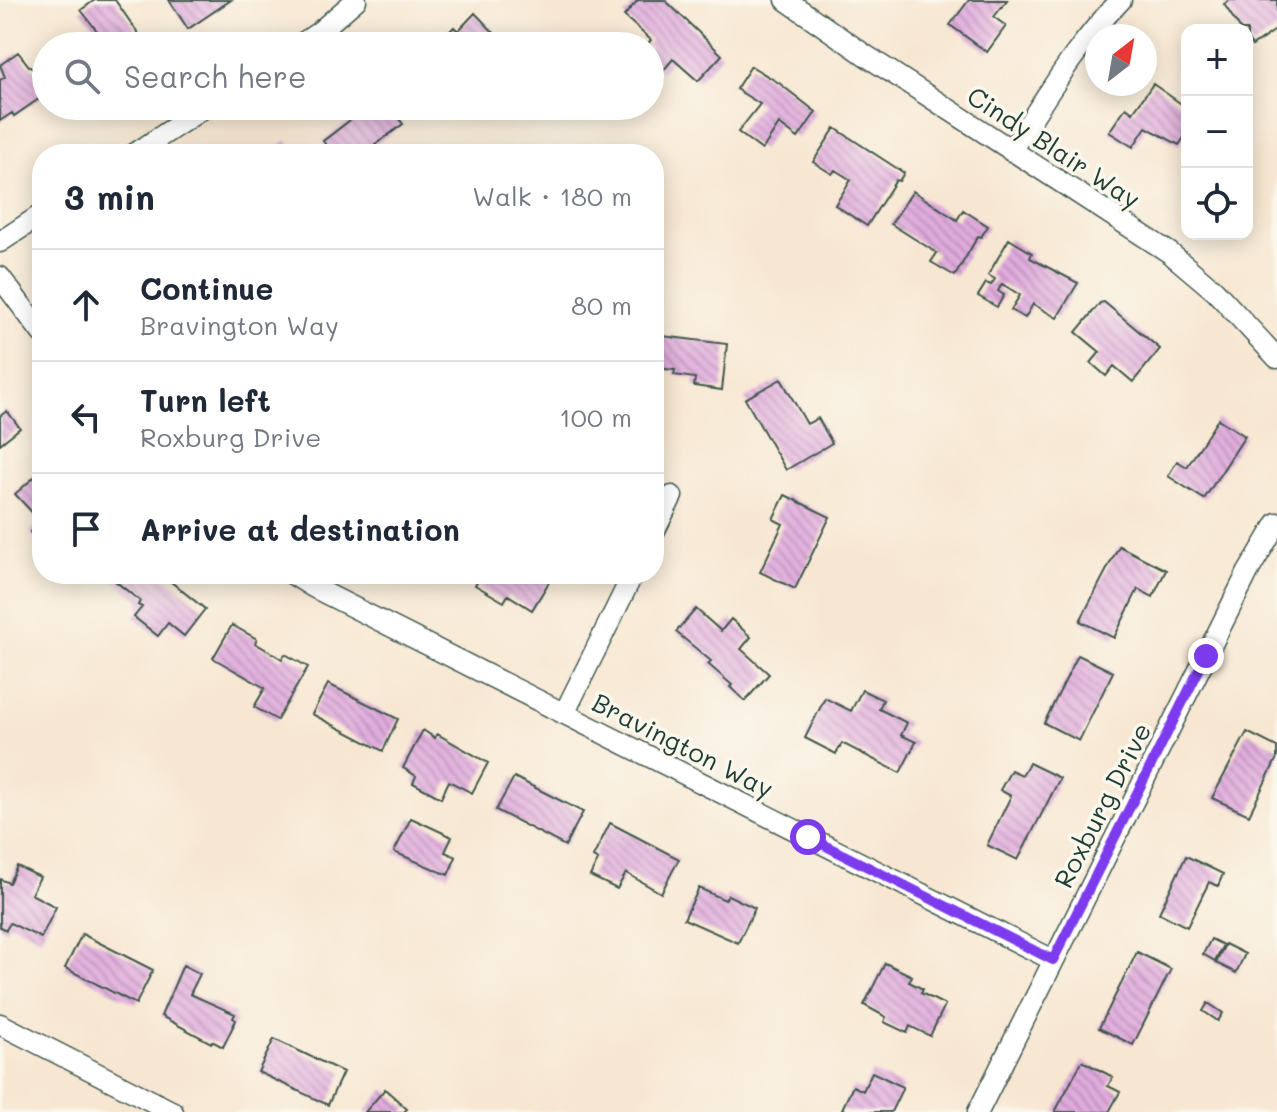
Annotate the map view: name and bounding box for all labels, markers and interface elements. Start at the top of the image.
north arrow [1085,24,1157,96]
map controls [1181,24,1253,240]
button: + [1181,24,1253,96]
search box [32,32,664,120]
icon: search [60,54,104,98]
text: Search here [124,56,307,96]
street label: Cindy Blair Way [961,78,1147,216]
button: − [1181,96,1253,168]
button: locate [1181,168,1253,240]
text: 3 min [64,174,155,219]
text: Walk · 180 m [472,179,632,213]
text: Continue [140,268,273,308]
icon: ahead [64,283,108,327]
text: 80 m [571,288,632,322]
text: Bravington Way [140,308,339,342]
text: Turn left [140,380,271,420]
icon: left [64,395,108,439]
text: 100 m [559,400,632,434]
text: Roxburg Drive [140,420,321,454]
icon: arrive [64,507,108,551]
text: Arrive at destination [140,509,460,549]
route end [1188,638,1224,674]
street label: Bravington Way [587,685,779,805]
street label: Roxburg Drive [1046,717,1158,893]
route start [790,819,826,855]

